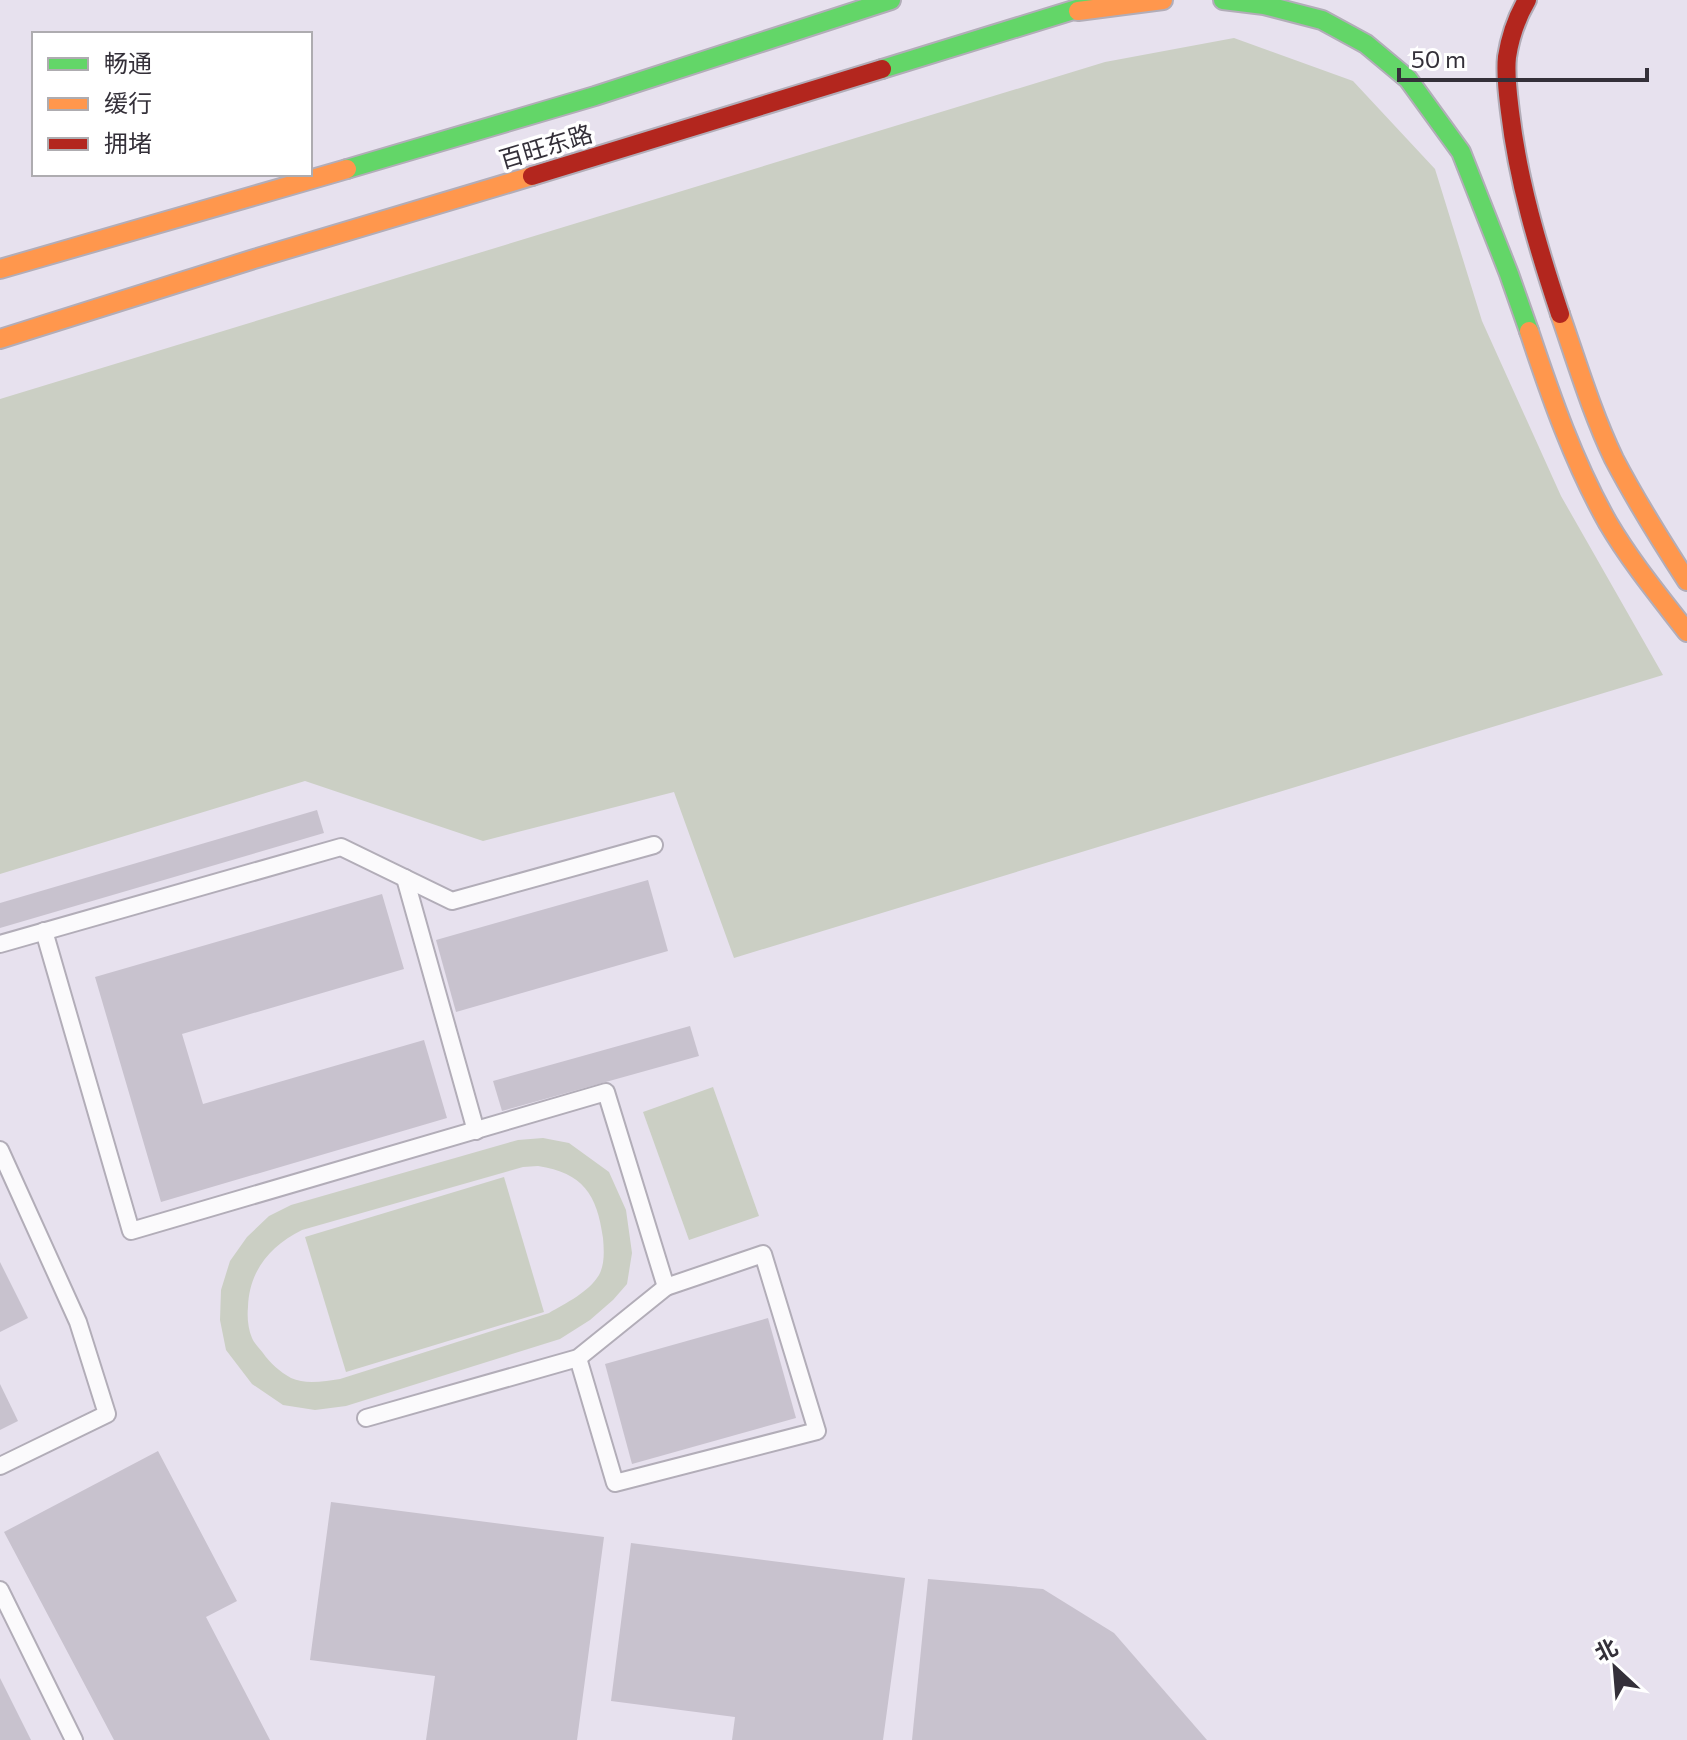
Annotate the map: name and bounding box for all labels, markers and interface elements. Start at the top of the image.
legend [32,32,312,176]
scale bar [1399,32,1647,82]
text: 50 m [1411,44,1466,73]
text: 畅通 [104,48,152,77]
text: 缓行 [104,88,152,117]
street label: 百旺东路 [495,118,596,173]
text: 拥堵 [104,128,152,157]
north arrow [1575,1628,1655,1708]
text: 北 [1590,1633,1622,1667]

